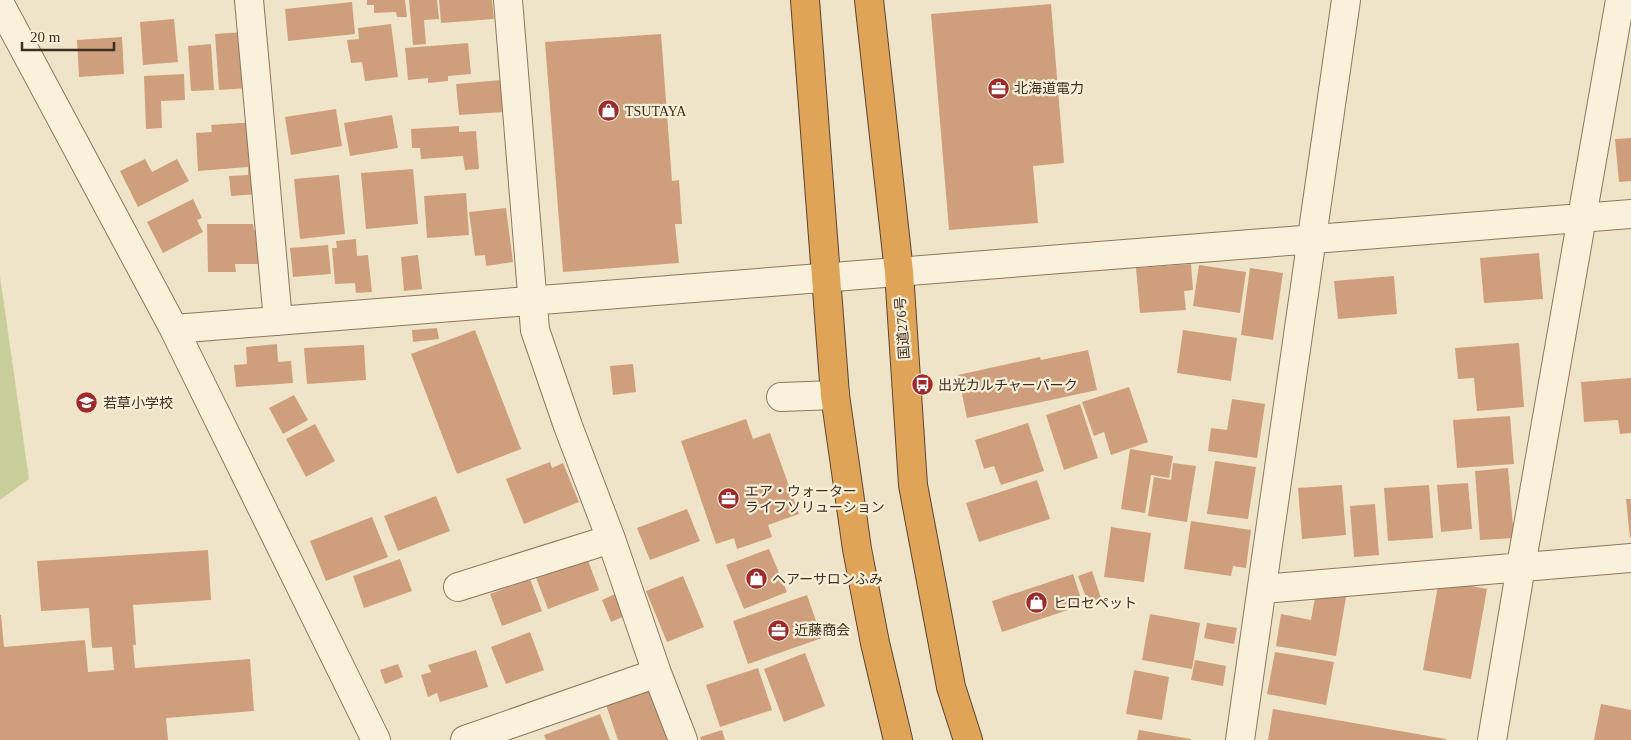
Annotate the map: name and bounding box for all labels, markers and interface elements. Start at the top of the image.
scale bar [22,20,115,52]
text: 20 m [30,29,61,45]
office icon: 北海道電力 [986,76,1010,100]
place label: 北海道電力 [1014,80,1084,96]
shop icon: TSUTAYA [597,99,621,123]
place label: TSUTAYA [625,104,687,119]
street label: 国道276号 [893,296,912,360]
bus stop icon: 出光カルチャーパーク [910,373,934,397]
place label: 出光カルチャーパーク [938,378,1078,393]
school or university icon: 若草小学校 [75,391,99,415]
place label: 若草小学校 [103,396,173,411]
place label: エア・ウォーター ライフソリューション [745,484,885,515]
office icon: エア・ウォーター ライフソリューション [717,487,741,511]
shop icon: ヘアーサロンふみ [744,567,768,591]
place label: ヘアーサロンふみ [772,572,883,587]
shop icon: ヒロセペット [1025,591,1049,615]
place label: ヒロセペット [1053,596,1137,611]
office icon: 近藤商会 [766,618,790,642]
place label: 近藤商会 [794,623,850,638]

